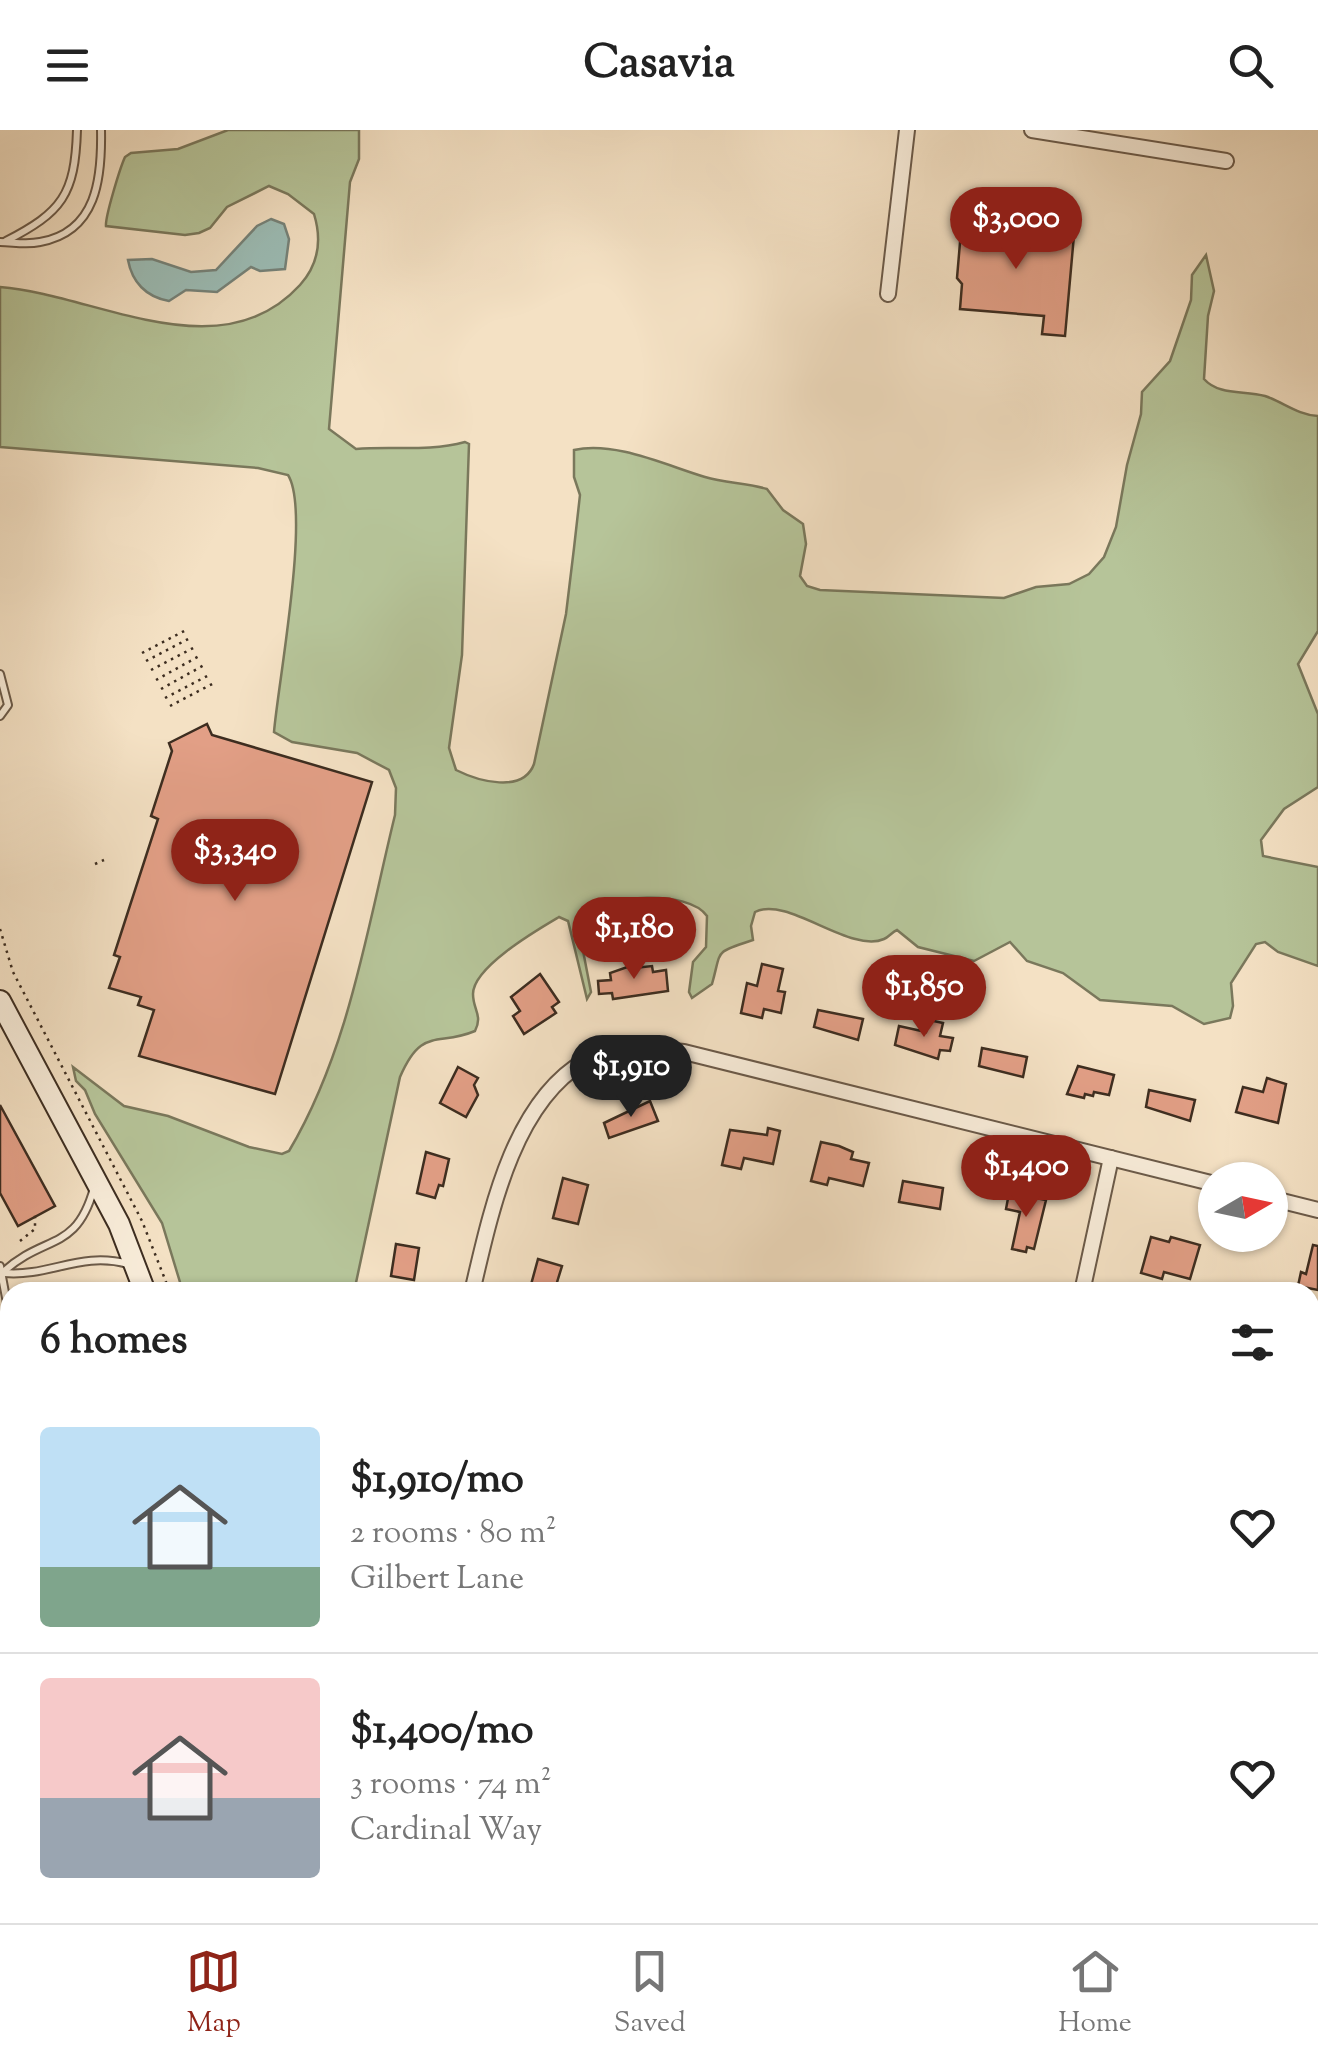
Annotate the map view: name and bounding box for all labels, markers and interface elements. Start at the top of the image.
text: Casavia [583,33,735,98]
icon: menu [40,38,95,93]
icon: search [1223,38,1278,93]
pin: $3,000 [935,187,1097,272]
text: $3,000 [972,196,1060,242]
pin: $3,340 [154,819,316,904]
text: $3,340 [193,828,277,874]
pin: $1,180 [553,897,715,982]
text: $1,180 [594,906,674,952]
pin: $1,850 [843,955,1005,1040]
text: $1,850 [884,964,964,1010]
pin: $1,910 [550,1035,712,1120]
text: $1,910 [592,1044,670,1090]
pin: $1,400 [945,1135,1107,1220]
text: $1,400 [983,1144,1069,1190]
north arrow [1198,1162,1288,1252]
map controls [1198,1162,1288,1252]
text: 6 homes [40,1312,187,1372]
icon: filters [1225,1315,1280,1370]
text: $1,910/mo [350,1451,524,1511]
icon: home [120,1467,240,1587]
icon: heart [1225,1500,1280,1555]
text: 2 rooms · 80 m² [350,1511,557,1557]
text: Gilbert Lane [350,1557,524,1603]
text: $1,400/mo [350,1702,533,1762]
icon: home [120,1718,240,1838]
icon: heart [1225,1751,1280,1806]
text: 3 rooms · 74 m² [350,1762,552,1808]
text: Cardinal Way [350,1808,542,1854]
tab: Map [186,1944,241,2044]
tab: Saved [614,1944,686,2044]
tab: Home [1058,1944,1132,2044]

